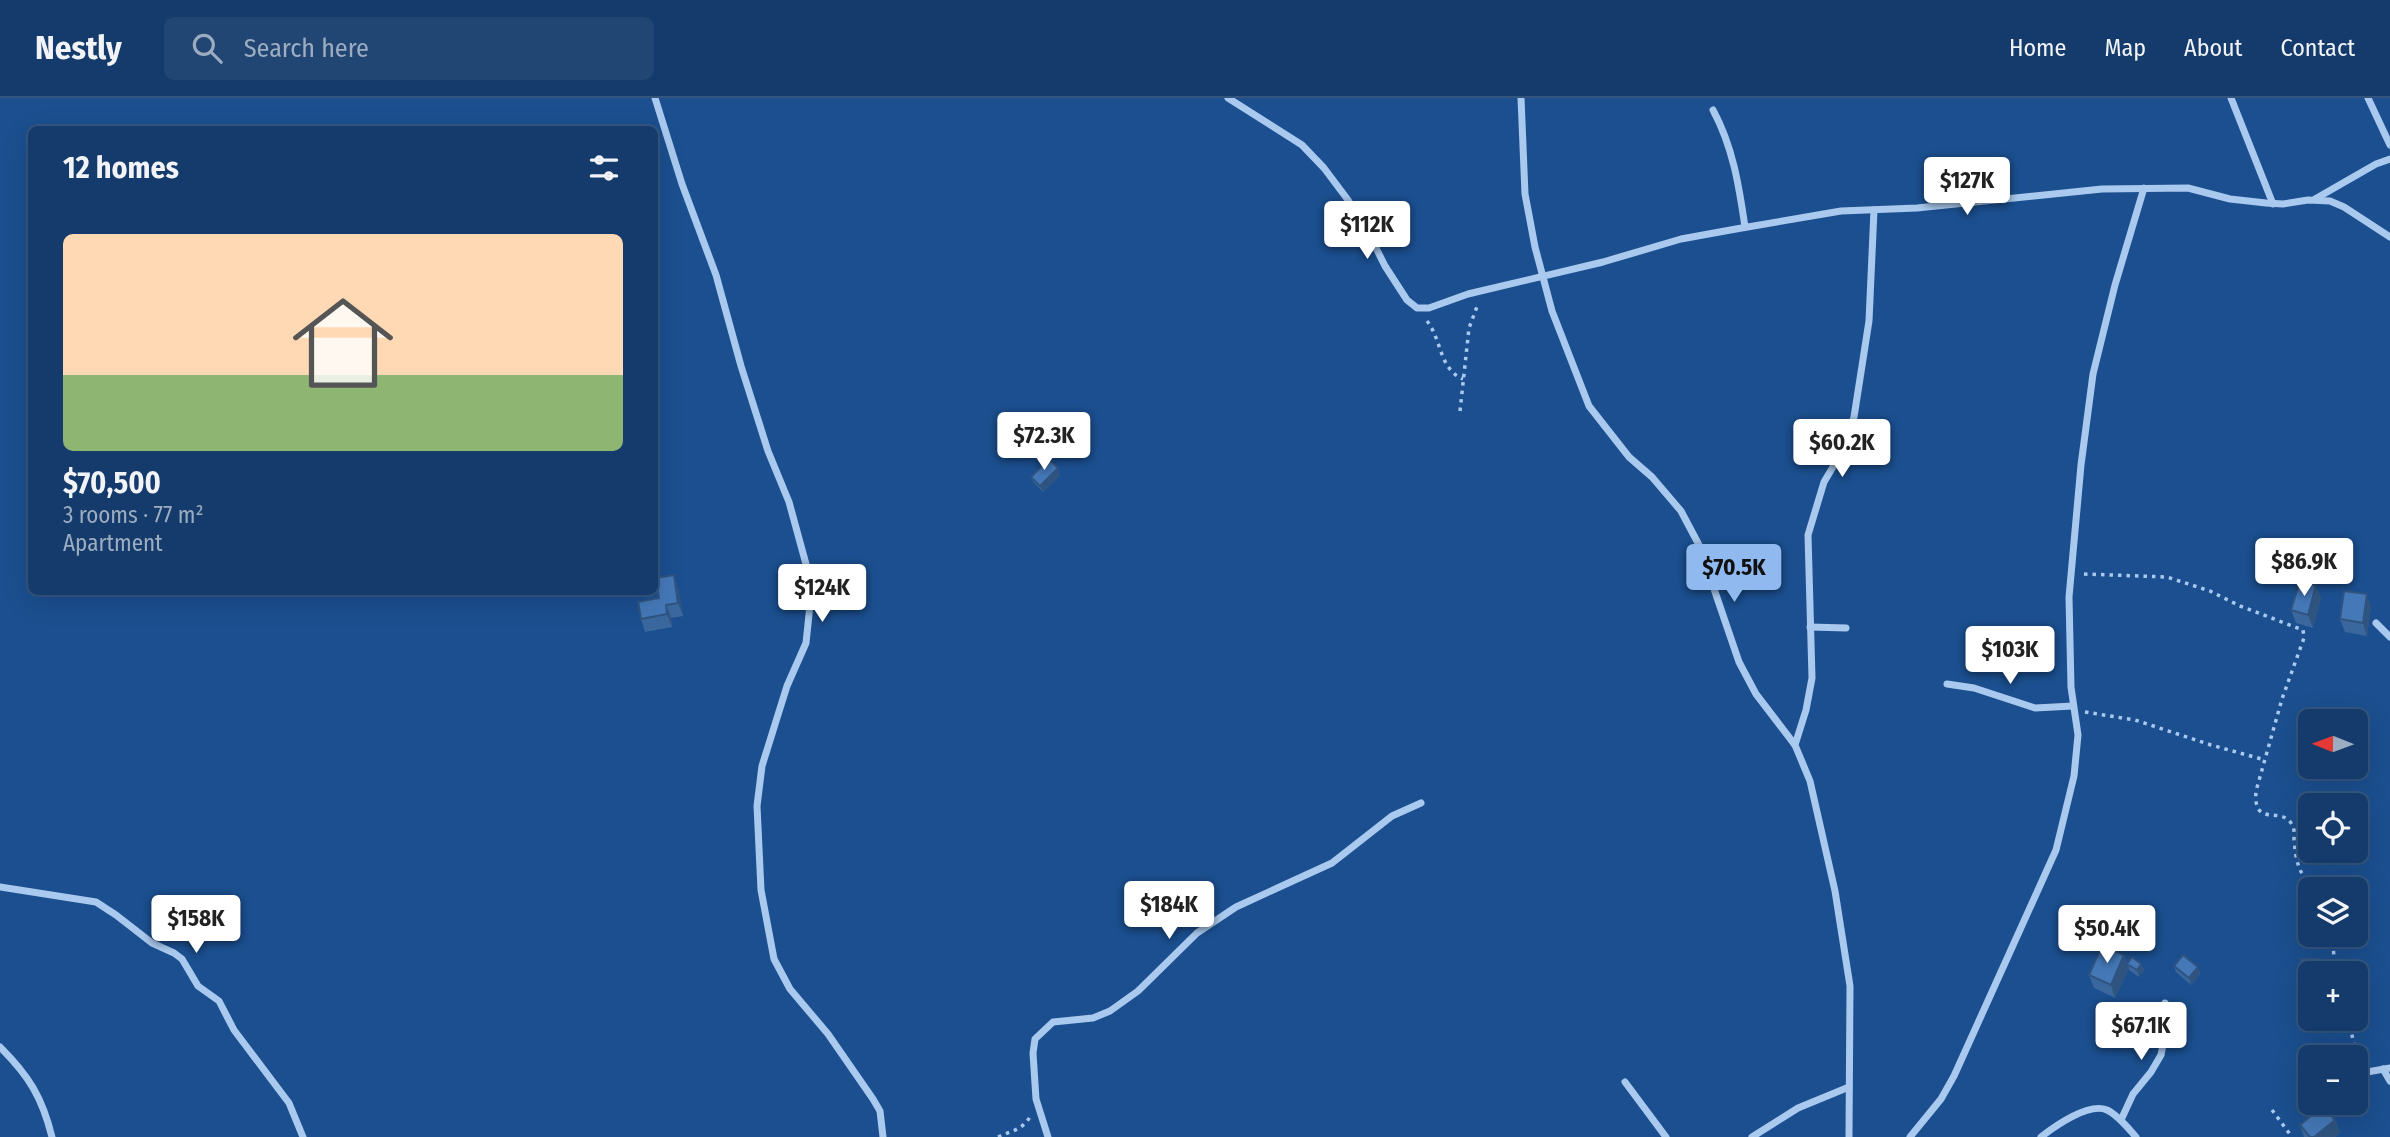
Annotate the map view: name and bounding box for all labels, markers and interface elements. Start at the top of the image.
search box [164,17,654,80]
text: Nestly [35,28,122,68]
icon: search [188,29,226,67]
text: Search here [244,33,369,64]
text: Home [2009,34,2066,62]
text: Map [2104,34,2146,62]
text: About [2184,34,2242,62]
text: Contact [2280,34,2355,62]
icon: filters [585,149,623,187]
text: 12 homes [63,150,179,186]
pin: $127K [1918,158,2016,217]
text: $127K [1940,166,1994,194]
pin: $112K [1318,202,1416,261]
text: $112K [1340,210,1394,238]
icon: home [280,280,406,406]
pin: $72.3K [987,412,1101,472]
pin: $60.2K [1785,420,1899,479]
text: $72.3K [1013,421,1075,449]
text: $60.2K [1809,428,1875,456]
text: $70,500 [63,465,161,501]
text: 3 rooms · 77 m² [63,501,204,529]
text: Apartment [63,529,163,557]
pin: $86.9K [2247,538,2361,598]
pin: $70.5K [1677,545,1791,604]
text: $86.9K [2271,547,2337,575]
text: $70.5K [1702,553,1766,581]
pin: $124K [773,564,871,624]
text: $124K [794,573,850,601]
pin: $103K [1961,626,2059,686]
text: $103K [1982,635,2038,663]
north arrow [2298,709,2368,779]
map controls [2298,709,2368,1115]
button: locate [2298,793,2368,863]
button: layers [2298,877,2368,947]
pin: $184K [1120,882,1218,941]
text: $184K [1140,890,1198,918]
pin: $158K [147,896,245,955]
text: $158K [167,904,225,932]
pin: $50.4K [2050,906,2164,965]
text: $50.4K [2074,914,2140,942]
button: + [2298,961,2368,1031]
pin: $67.1K [2084,1002,2198,1062]
text: $67.1K [2112,1011,2170,1039]
button: − [2298,1045,2368,1115]

